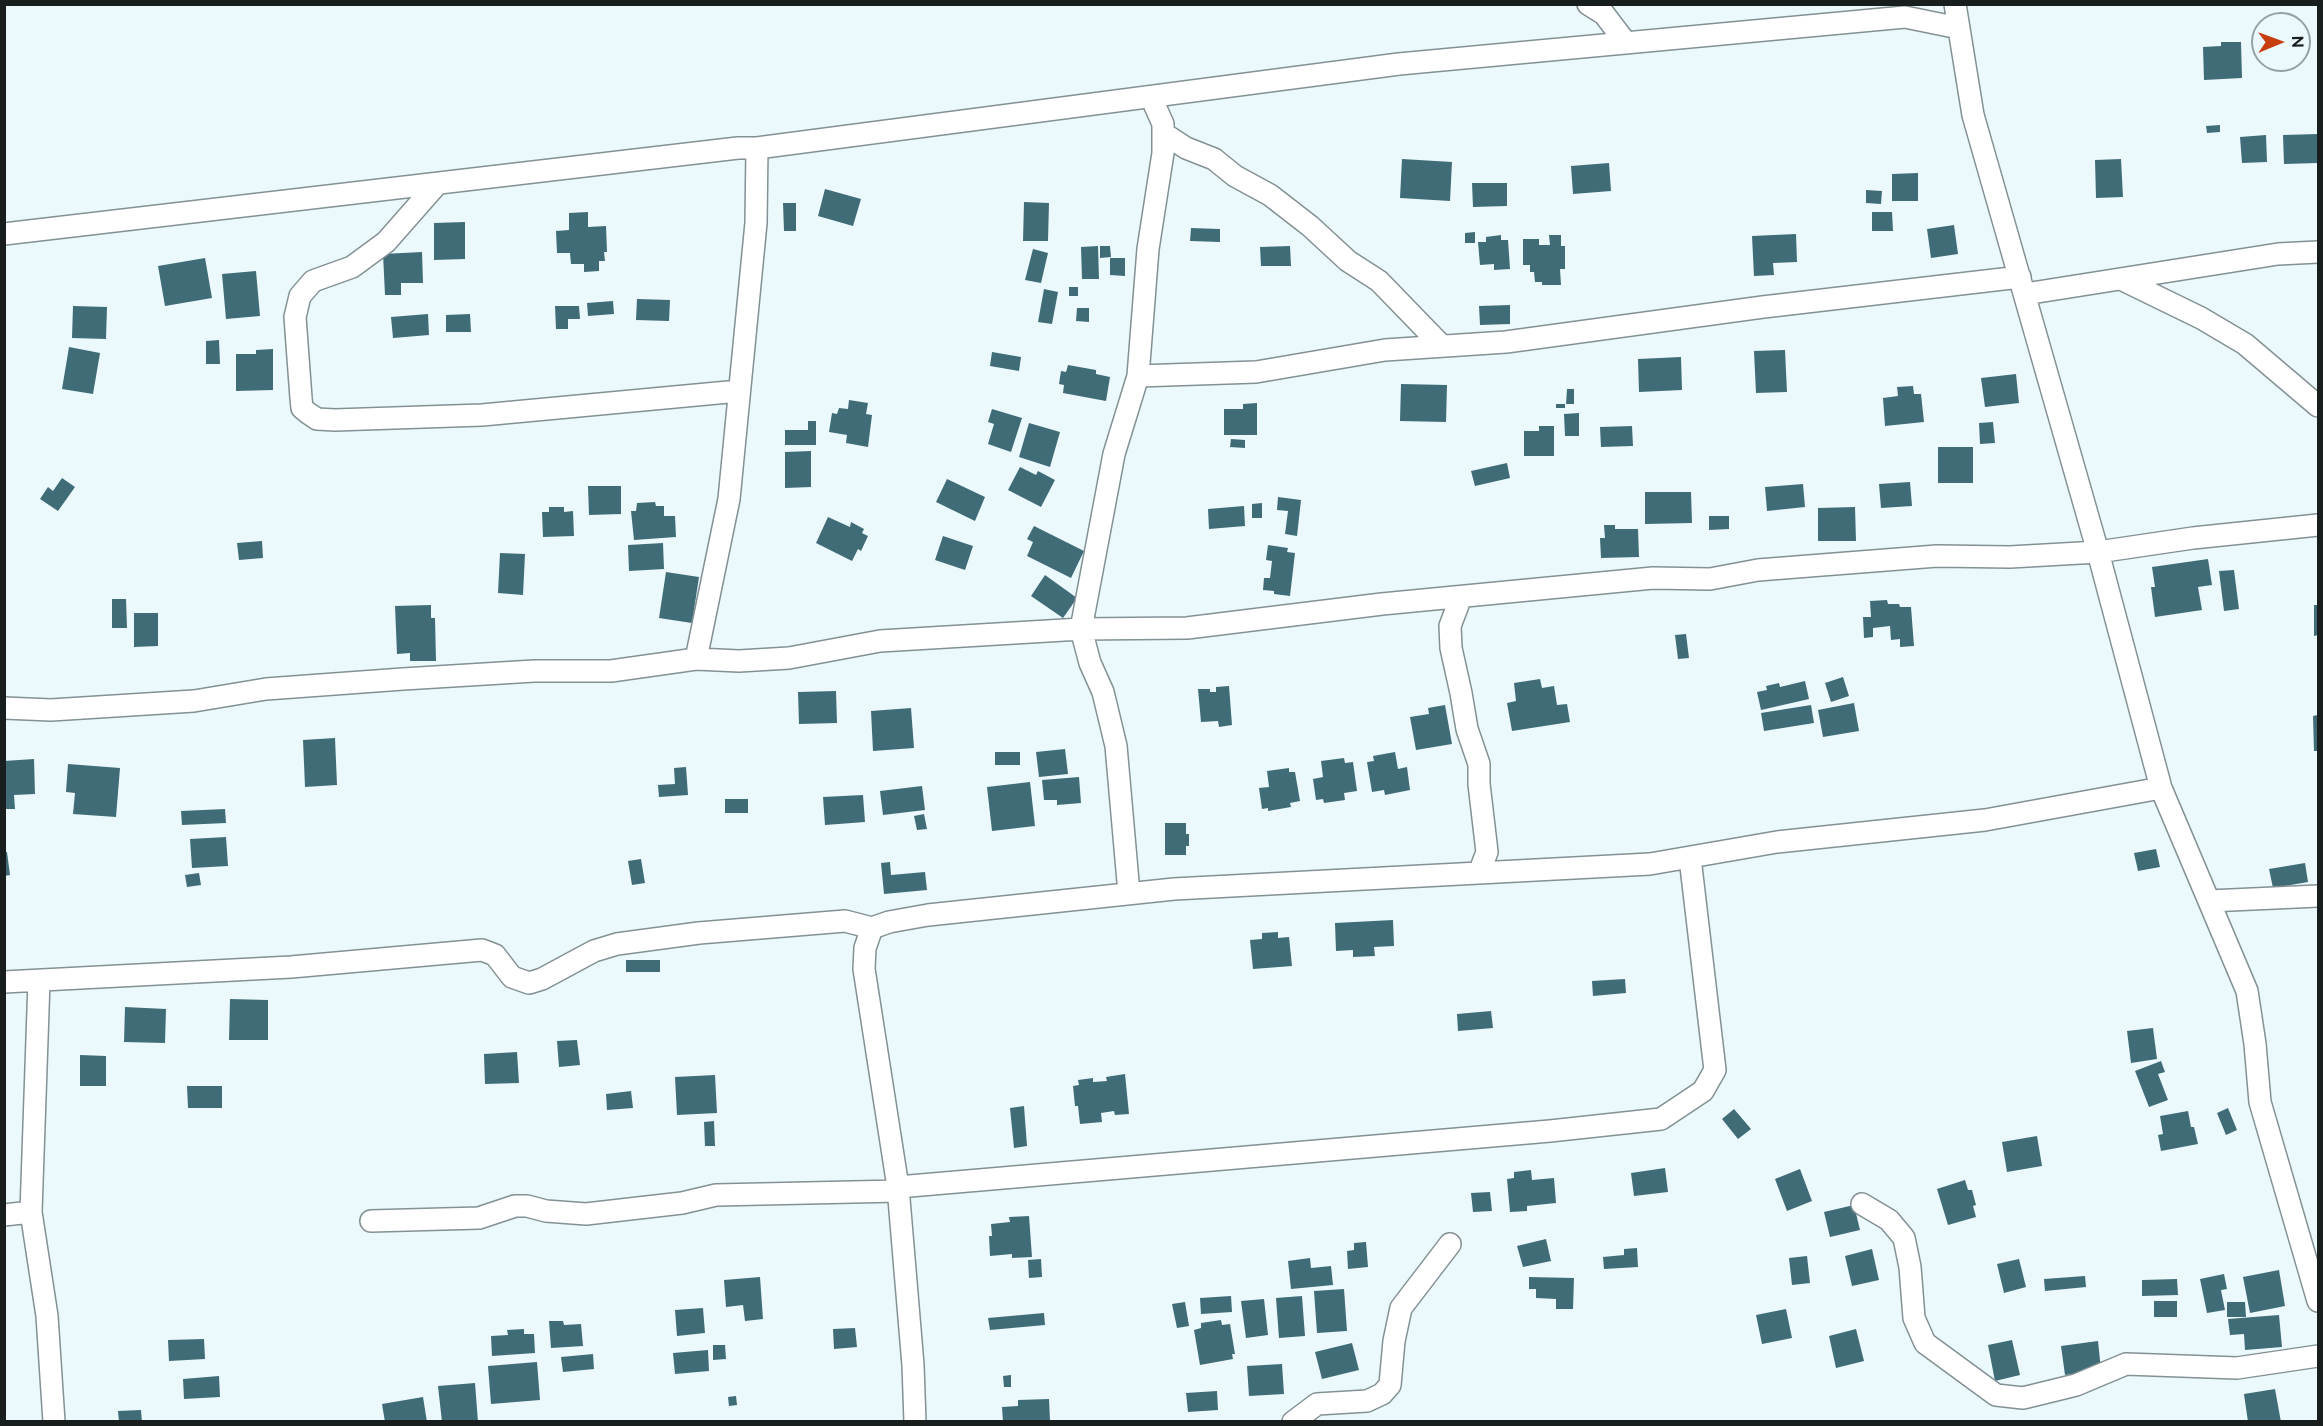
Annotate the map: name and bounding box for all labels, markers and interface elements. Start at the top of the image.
north arrow [2251,12,2311,72]
text: N [2288,35,2307,48]

